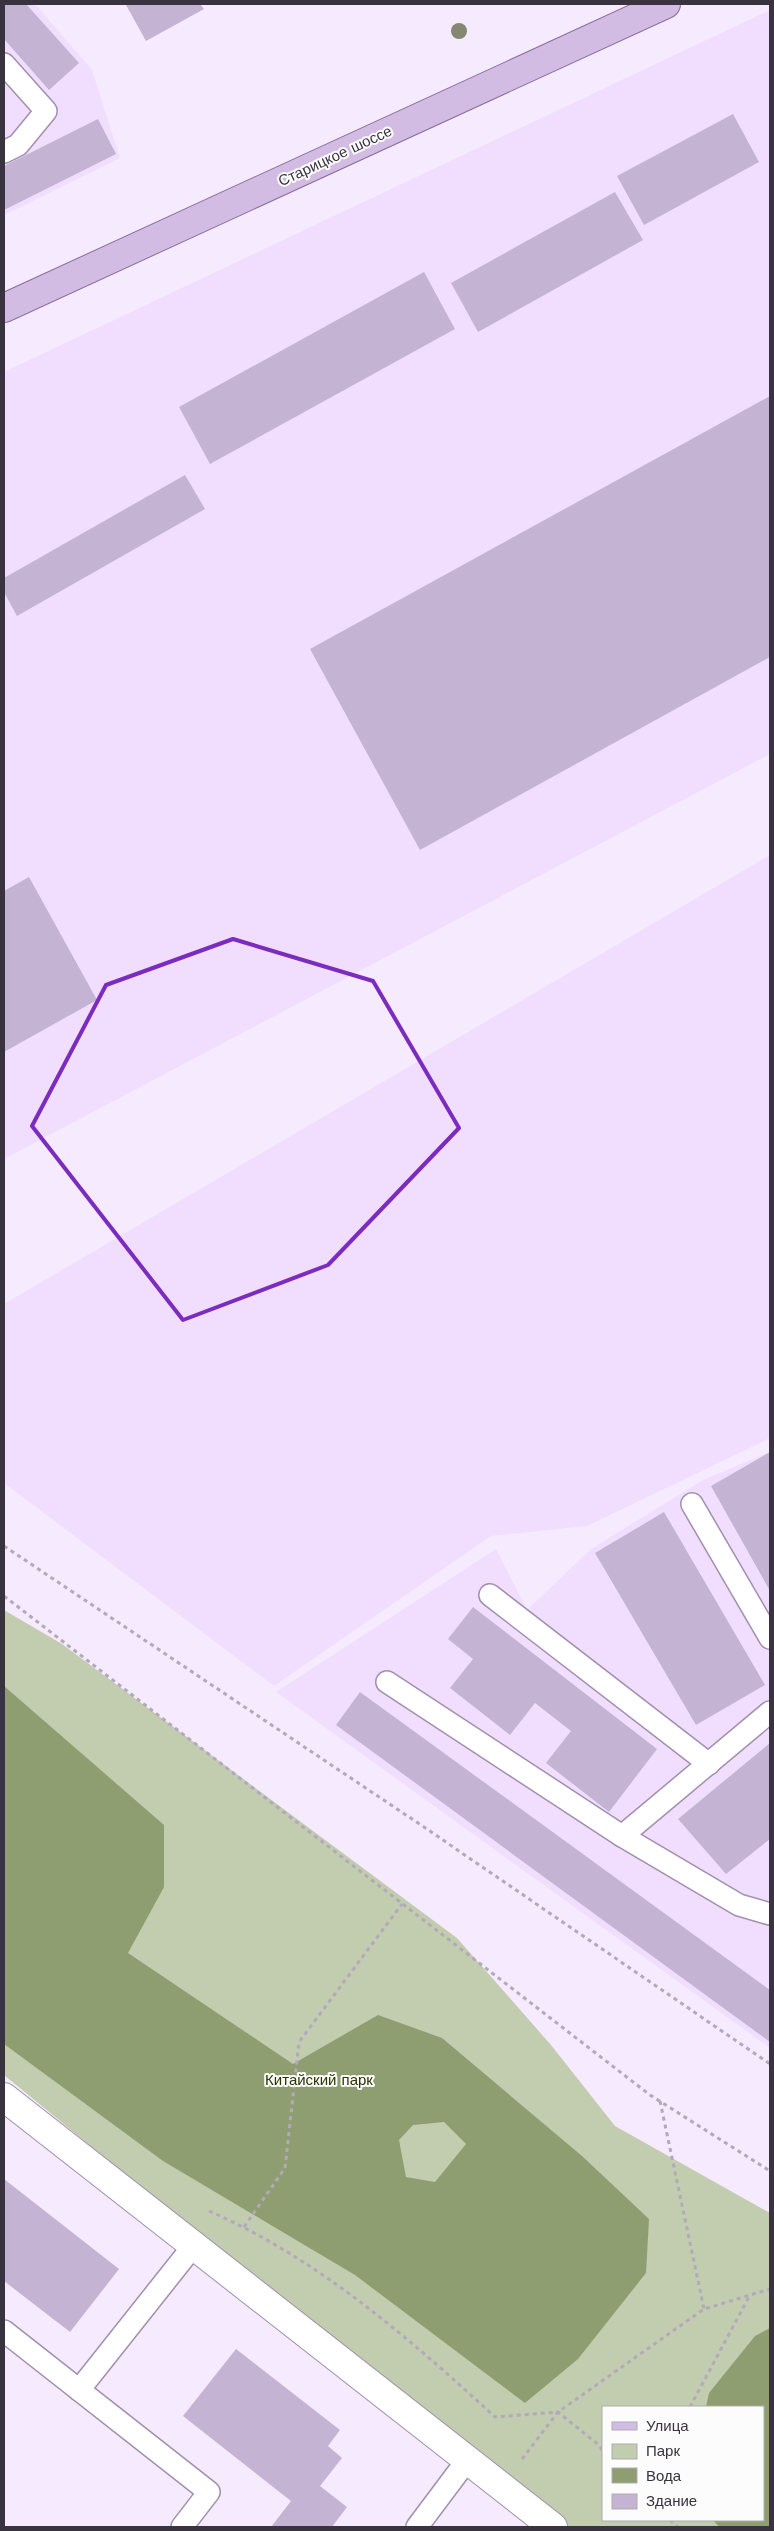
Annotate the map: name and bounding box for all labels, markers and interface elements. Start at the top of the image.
street label: Старицкое шоссе [275,122,395,190]
park label: Китайский парк [265,2071,373,2089]
legend [602,2406,764,2521]
text: Улица [646,2417,689,2435]
text: Парк [646,2442,680,2460]
text: Вода [646,2467,682,2485]
text: Здание [646,2492,697,2510]

